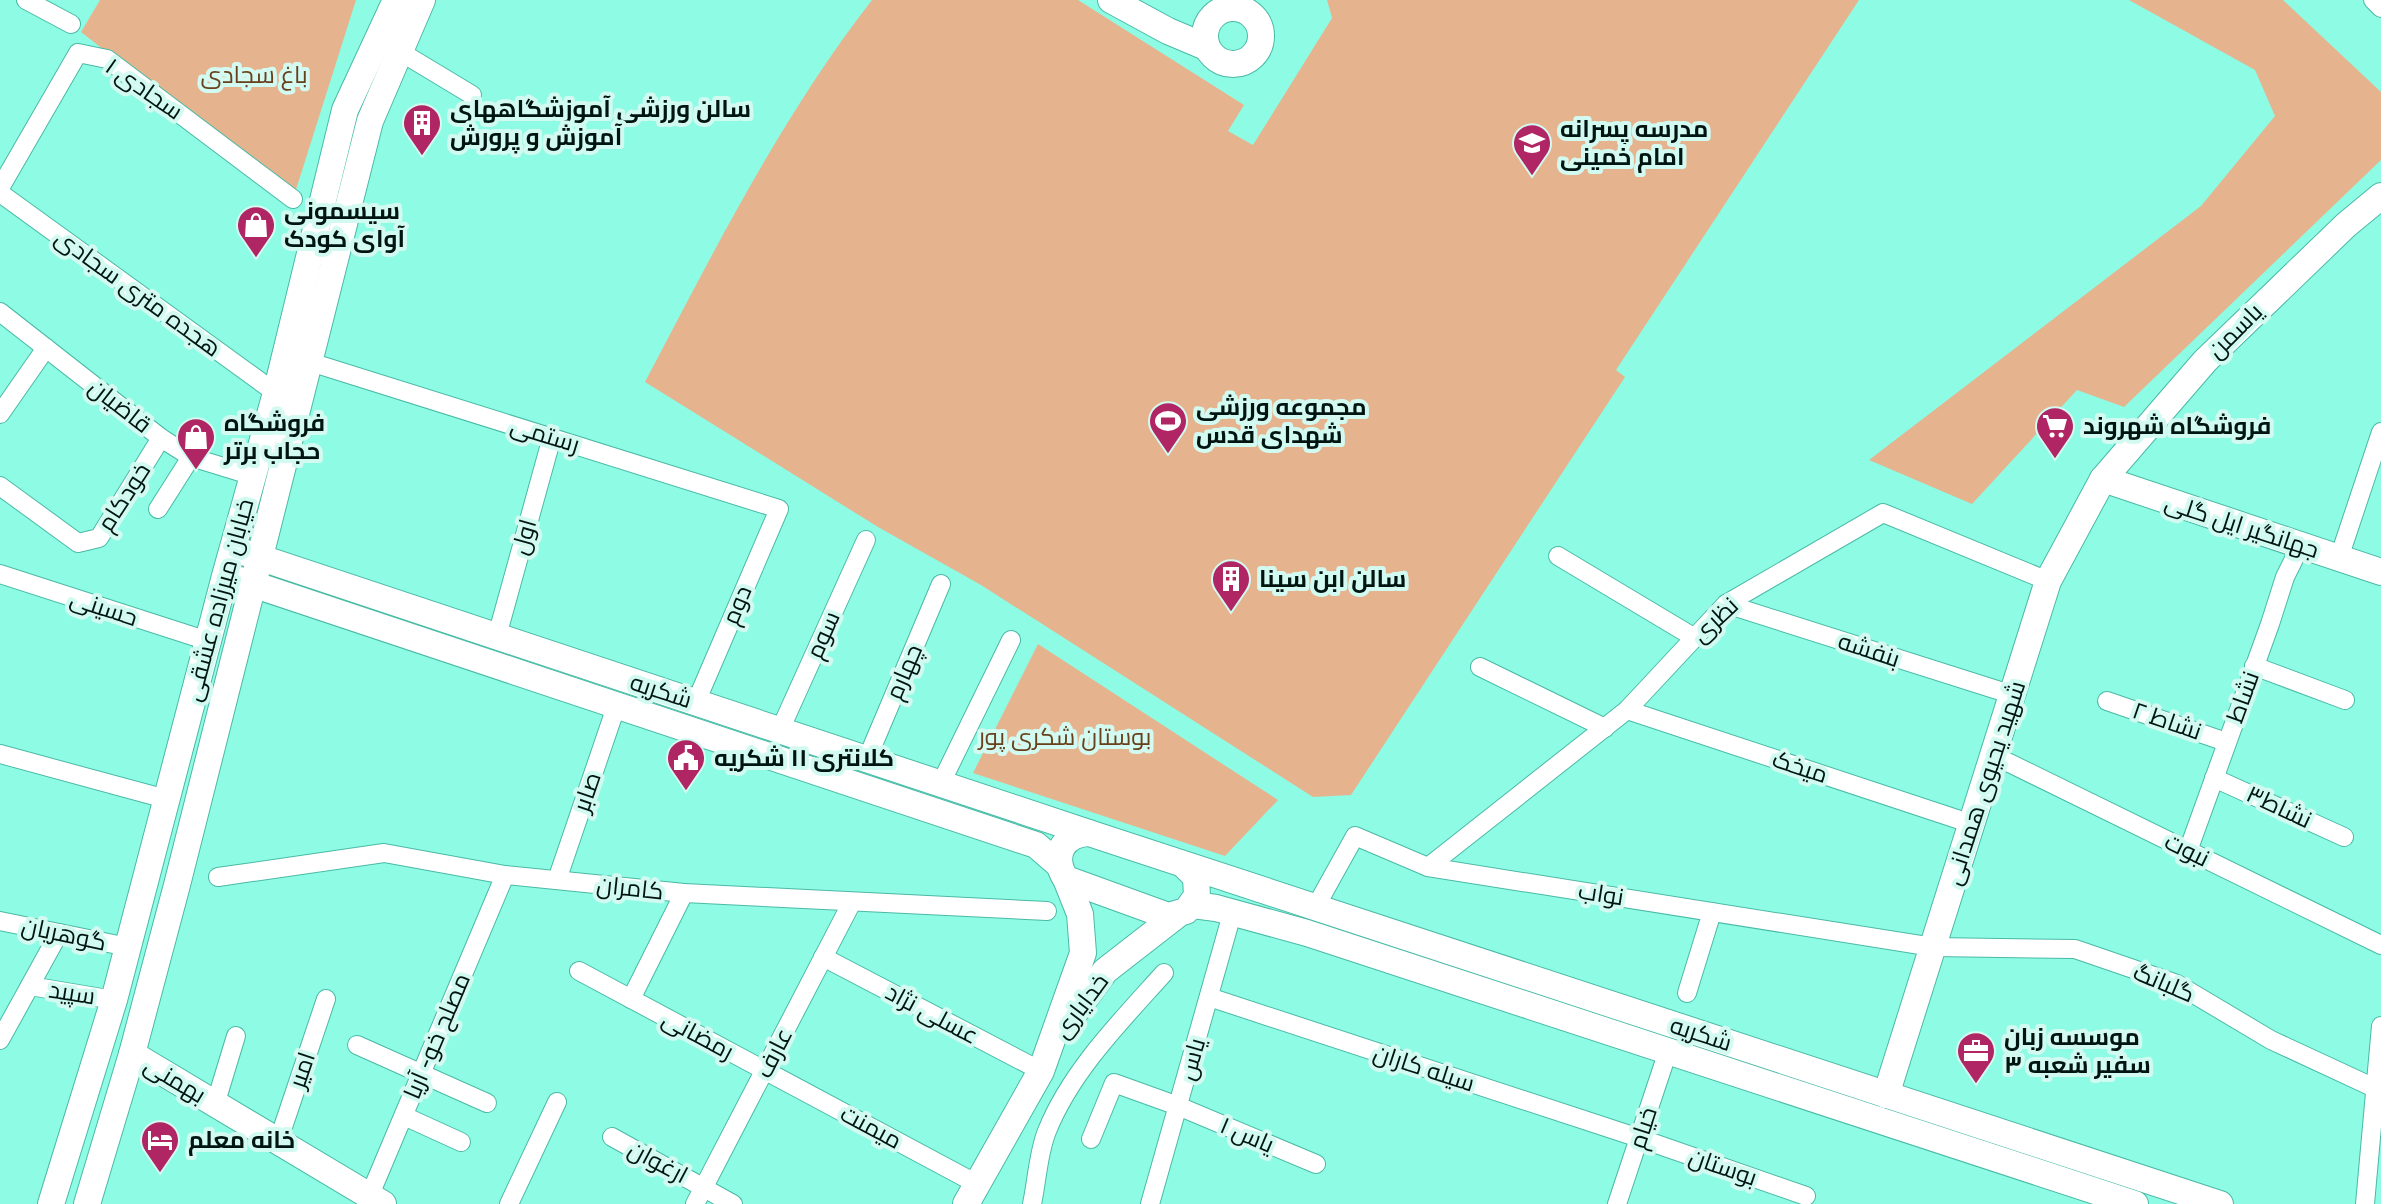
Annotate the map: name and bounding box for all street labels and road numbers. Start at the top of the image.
street label: سجادی ۱ [100,52,189,126]
street label: هجده متری سجادی [50,223,227,363]
street label: یاسمن [2201,297,2269,364]
street label: قاضیان [83,372,157,439]
street label: رستمی [507,410,583,459]
street label: خودکام [91,457,158,538]
street label: جهانگیر ایل گلی [2162,487,2323,564]
street label: خیابان میرزاده عشقی [178,496,259,704]
street label: اول [505,516,542,558]
street label: دوم [715,581,759,630]
street label: حسینی [67,583,142,632]
street label: نظری [1685,591,1744,648]
street label: سوم [799,607,848,664]
street label: بنفشه [1835,626,1904,673]
street label: چهارم [879,640,930,705]
street label: شکریه [627,667,696,714]
street label: نشاط [2220,667,2265,726]
street label: شهید یحیوی همدانی [1938,677,2031,889]
street label: نشاط ۲ [2129,695,2205,746]
street label: میخک [1769,744,1832,789]
street label: صابر [566,768,607,818]
street label: نشاط۳ [2242,779,2316,834]
street label: نبوت [2160,826,2214,873]
street label: کامران [595,870,665,905]
street label: نواب [1576,876,1626,911]
street label: گوهریان [19,910,109,957]
street label: گلبانگ [2129,957,2199,1008]
street label: خدایاری [1047,967,1114,1044]
street label: مصلح خو- آریا [397,969,478,1104]
street label: سپید [47,975,97,1011]
street label: عسلی نژاد [881,977,984,1050]
street label: رمضانی [657,1004,739,1065]
street label: شکریه [1667,1010,1736,1057]
street label: عارف [749,1023,798,1083]
street label: یاس [1172,1034,1211,1083]
street label: سیله کاران [1370,1038,1479,1098]
street label: امیر [281,1048,321,1094]
street label: بهمنی [139,1050,211,1109]
street label: میمنت [836,1098,907,1155]
street label: خیام [1622,1103,1665,1153]
street label: یاس ۱ [1216,1110,1279,1159]
street label: ارغوان [623,1134,693,1189]
street label: بوستان [1685,1141,1761,1192]

